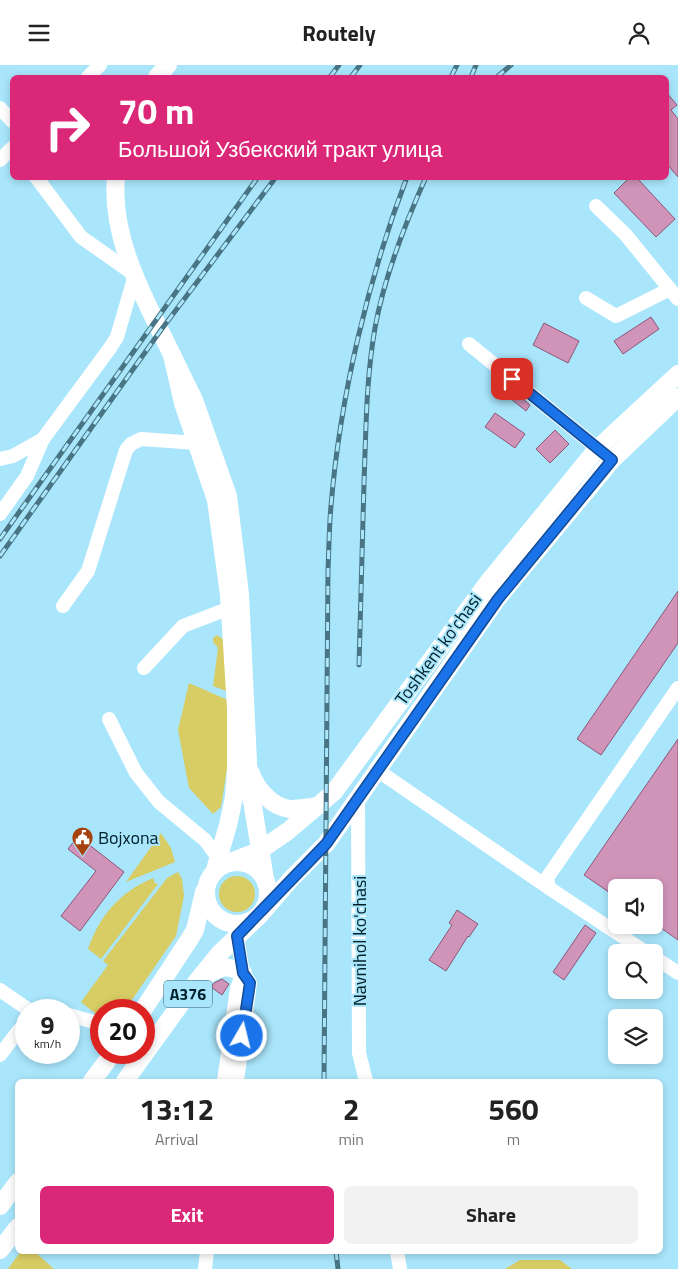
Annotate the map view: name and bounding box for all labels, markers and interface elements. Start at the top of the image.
text: Routely [302,16,376,50]
icon: menu [25,19,53,47]
icon: person [625,19,653,47]
text: 70 m [118,84,194,138]
icon: right [35,95,100,160]
text: Большой Узбекский тракт улица [118,132,442,166]
pin [491,358,533,400]
icon: arrive [498,365,526,393]
street label: Toshkent ko'chasi [388,587,488,711]
place label: Bojxona [98,824,159,851]
public building icon: Bojxona [70,825,94,856]
street label: Navnihol ko'chasi [346,876,373,1006]
map controls [608,879,663,1064]
button: sound [608,879,663,934]
button: search [608,944,663,999]
road number: A376 [164,981,212,1007]
speed limit sign: 20 [90,999,155,1064]
text: 9 [40,1006,55,1044]
position arrow [215,1009,267,1061]
button: layers [608,1009,663,1064]
text: km/h [34,1034,61,1053]
text: 13:12 [139,1086,214,1132]
text: 2 [343,1086,360,1132]
text: 560 [488,1086,539,1132]
text: Arrival [155,1127,198,1151]
text: min [338,1127,364,1151]
text: m [507,1127,520,1151]
button: Exit [40,1186,334,1244]
button: Share [344,1186,638,1244]

